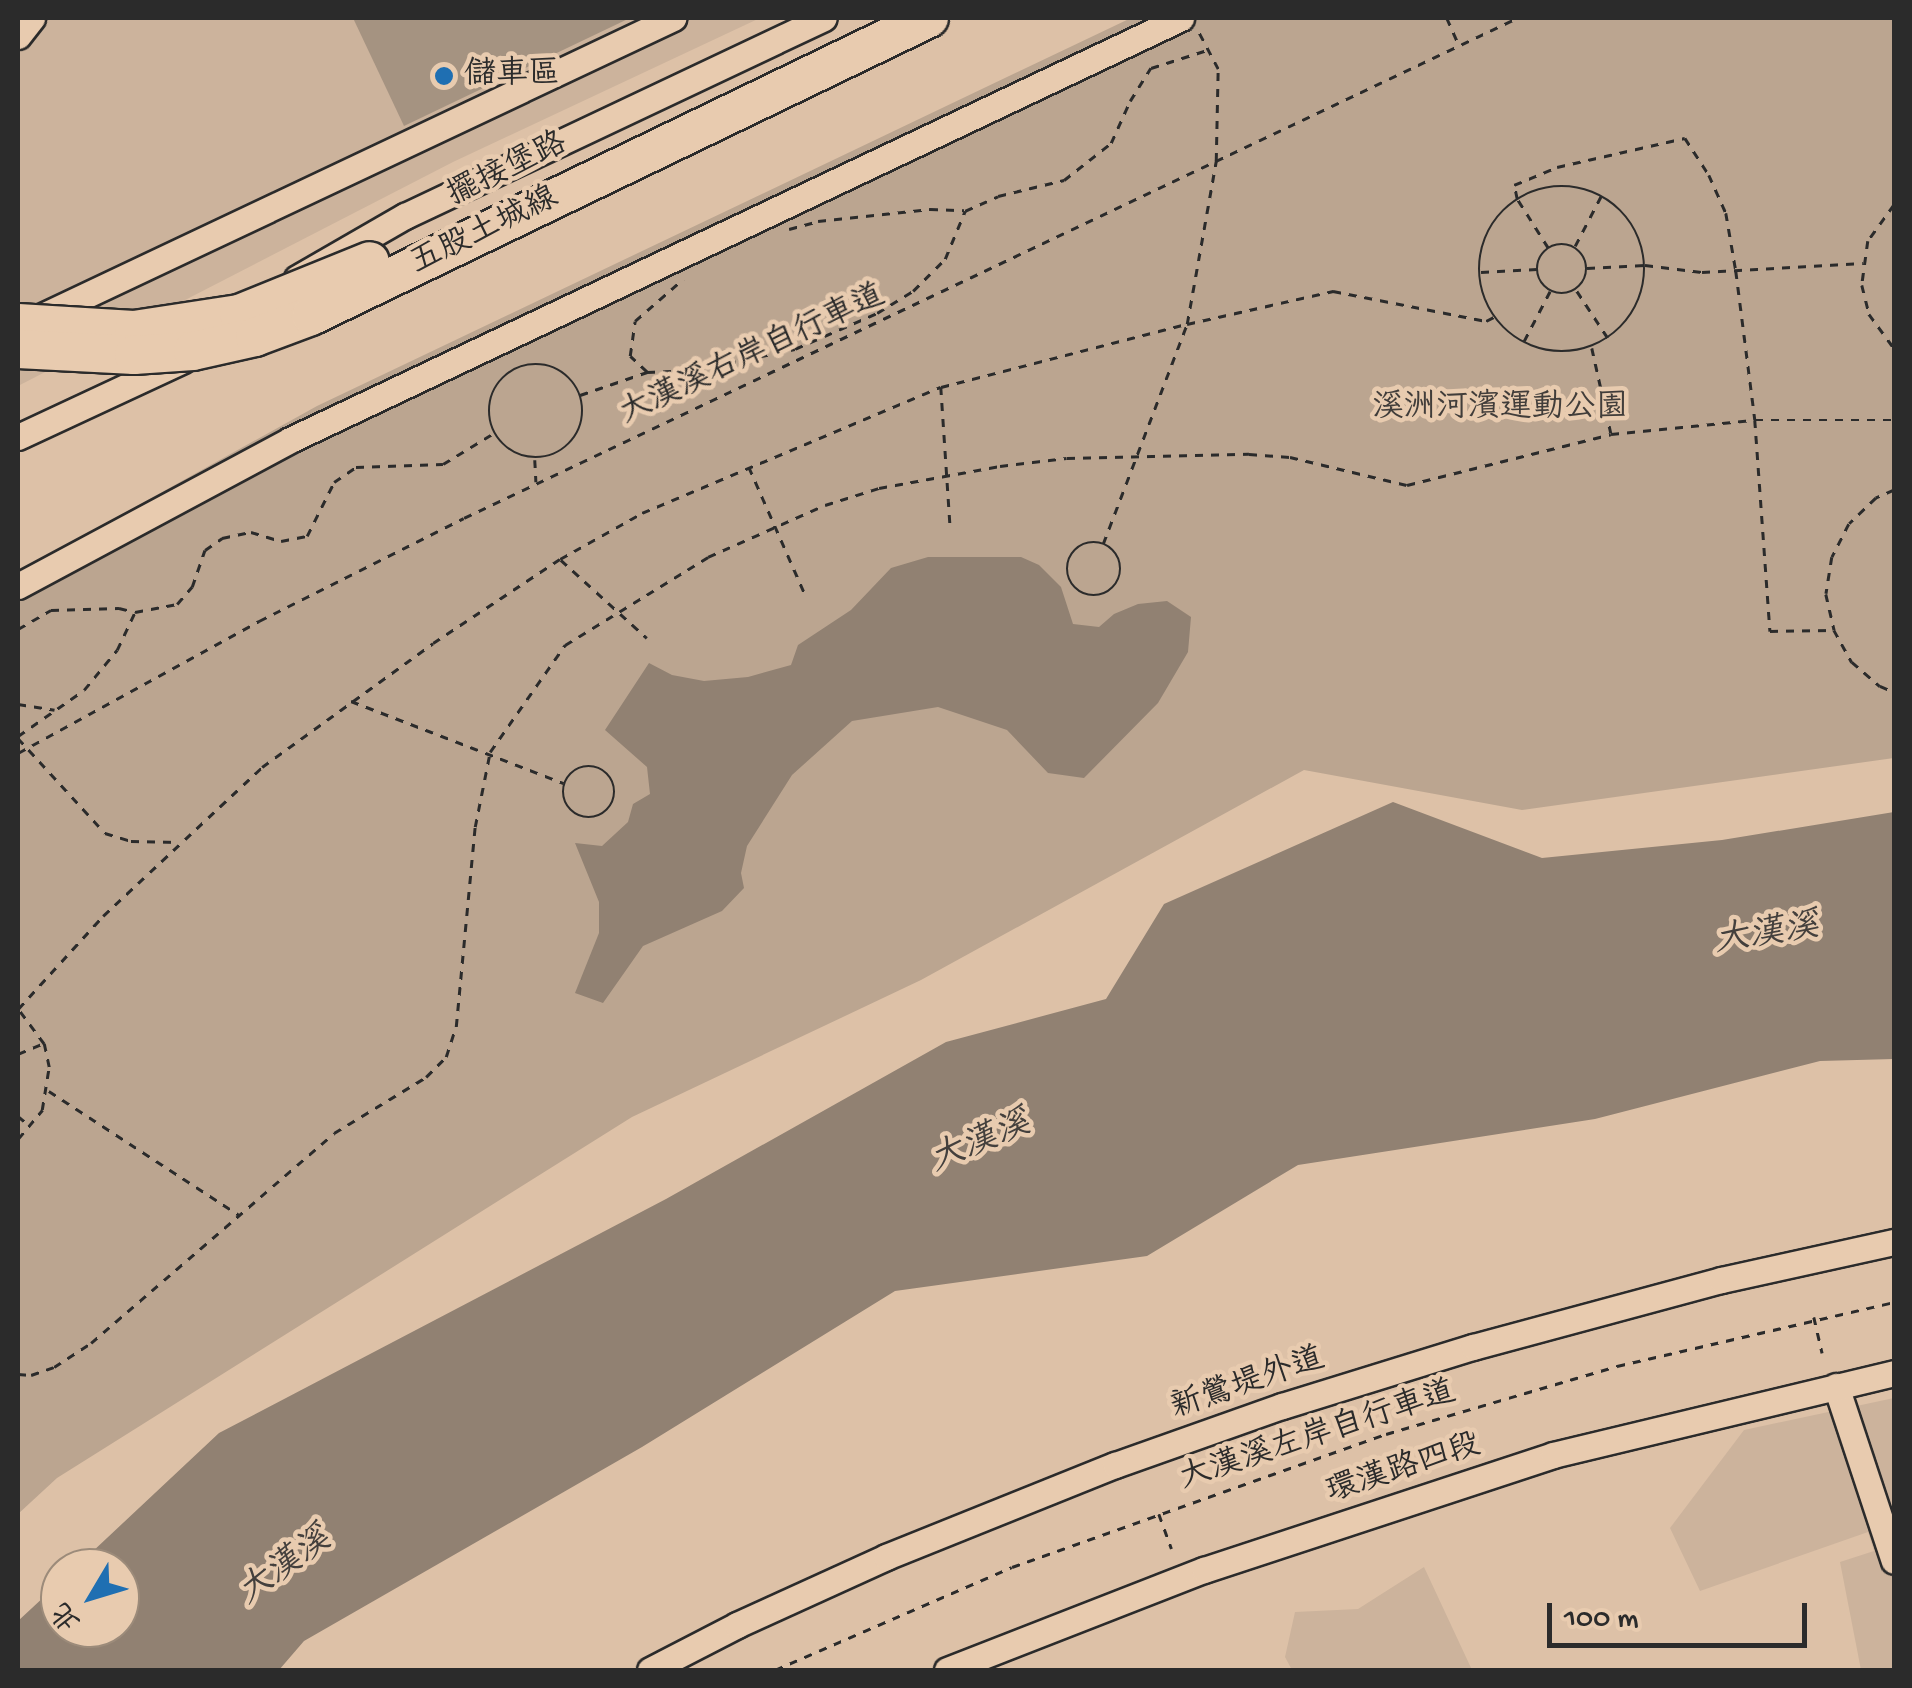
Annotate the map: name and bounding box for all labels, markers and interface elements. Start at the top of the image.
place label: 儲車區 [464,57,560,95]
marker: 儲車區 [433,65,455,87]
street label: 擺接堡路 [442,126,574,216]
street label: 五股土城線 [405,180,565,284]
street label: 大漢溪右岸自行車道 [614,278,892,434]
park label: 溪洲河濱運動公園 [1372,390,1628,428]
water label: 大漢溪 [1712,907,1822,965]
water label: 大漢溪 [924,1104,1038,1184]
street label: 新鶯堤外道 [1166,1341,1330,1429]
street label: 大漢溪左岸自行車道 [1175,1374,1461,1500]
street label: 環漢路四段 [1322,1427,1486,1513]
water label: 大漢溪 [231,1520,341,1616]
north arrow [40,1548,140,1648]
scale bar [1552,1583,1812,1645]
text: 北 [46,1594,89,1637]
text: 100 m [1564,1603,1639,1638]

